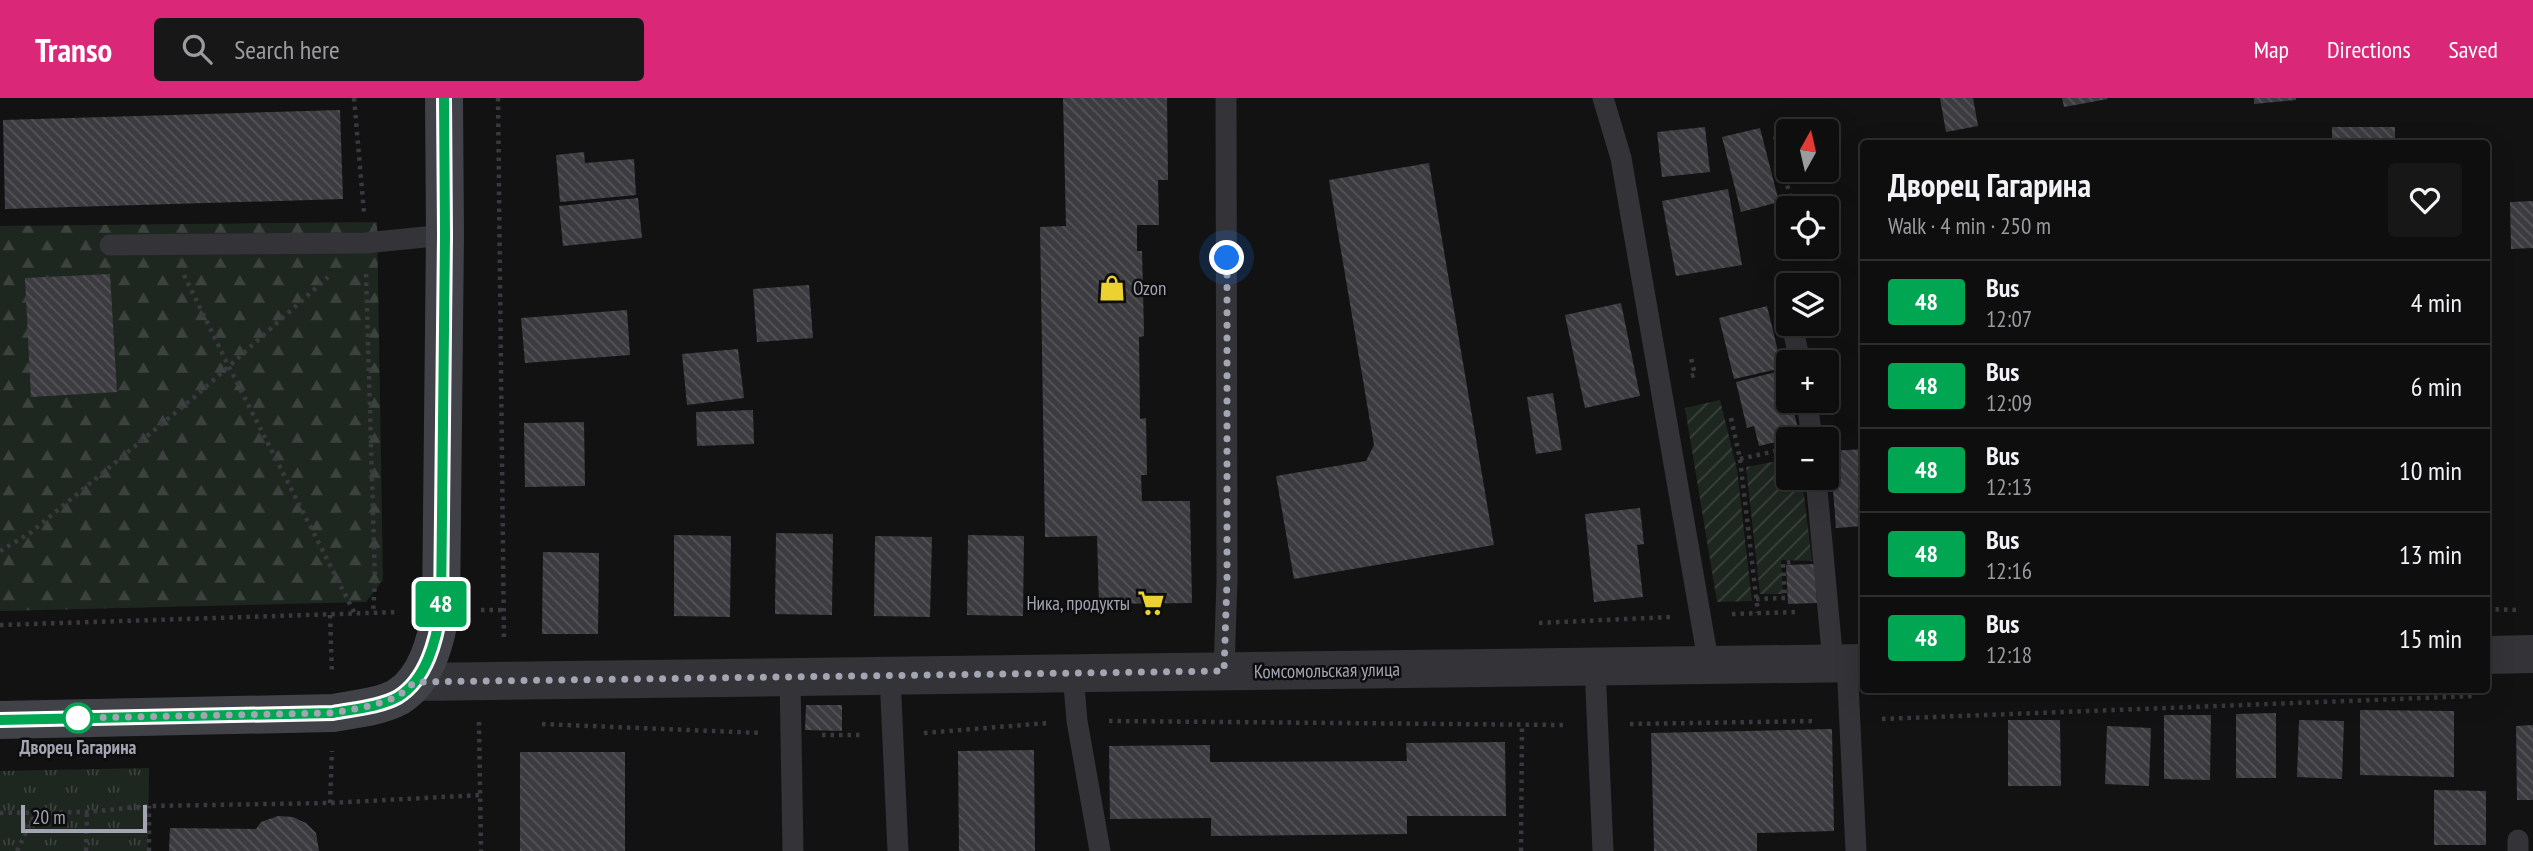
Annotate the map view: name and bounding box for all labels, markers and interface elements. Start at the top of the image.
search box [154,18,644,81]
text: Transo [35,28,112,71]
icon: search [178,30,216,68]
text: Search here [234,33,340,66]
text: Map [2254,34,2289,65]
text: Directions [2327,34,2411,65]
text: Saved [2449,34,2498,65]
north arrow [1776,119,1839,182]
map controls [1776,119,1839,490]
text: Дворец Гагарина [1888,163,2091,206]
button: heart [2388,163,2462,237]
button: locate [1776,196,1839,259]
text: Walk · 4 min · 250 m [1888,211,2051,240]
your location [1209,240,1244,275]
text: Bus [1986,271,2019,304]
shop icon: Ozon [1097,273,1127,303]
button: layers [1776,273,1839,336]
place label: Ozon [1133,276,1166,300]
text: 48 [1915,286,1938,317]
text: 4 min [2411,286,2462,319]
text: 12:07 [1986,304,2032,333]
button: + [1776,350,1839,413]
text: Bus [1986,355,2019,388]
text: 48 [1915,370,1938,401]
text: 6 min [2411,370,2462,403]
text: 12:09 [1986,388,2032,417]
button: − [1776,427,1839,490]
text: Bus [1986,439,2019,472]
text: 48 [1915,454,1938,485]
text: 10 min [2399,454,2462,487]
text: 12:13 [1986,472,2032,501]
text: Bus [1986,523,2019,556]
text: 48 [1915,538,1938,569]
text: 13 min [2399,538,2462,571]
text: 12:16 [1986,556,2032,585]
line badge: 48 [410,581,472,627]
text: 48 [430,588,452,619]
supermarket icon: Ника, продукты [1136,588,1166,618]
place label: Ника, продукты [1026,591,1130,615]
text: Bus [1986,607,2019,640]
text: 48 [1915,622,1938,653]
text: 15 min [2399,622,2462,655]
text: 12:18 [1986,640,2032,669]
street label: Комсомольская улица [1254,657,1400,683]
marker: Дворец Гагарина [63,703,93,733]
place label: Дворец Гагарина [20,735,137,759]
scale bar [21,802,147,834]
text: 20 m [32,805,66,829]

